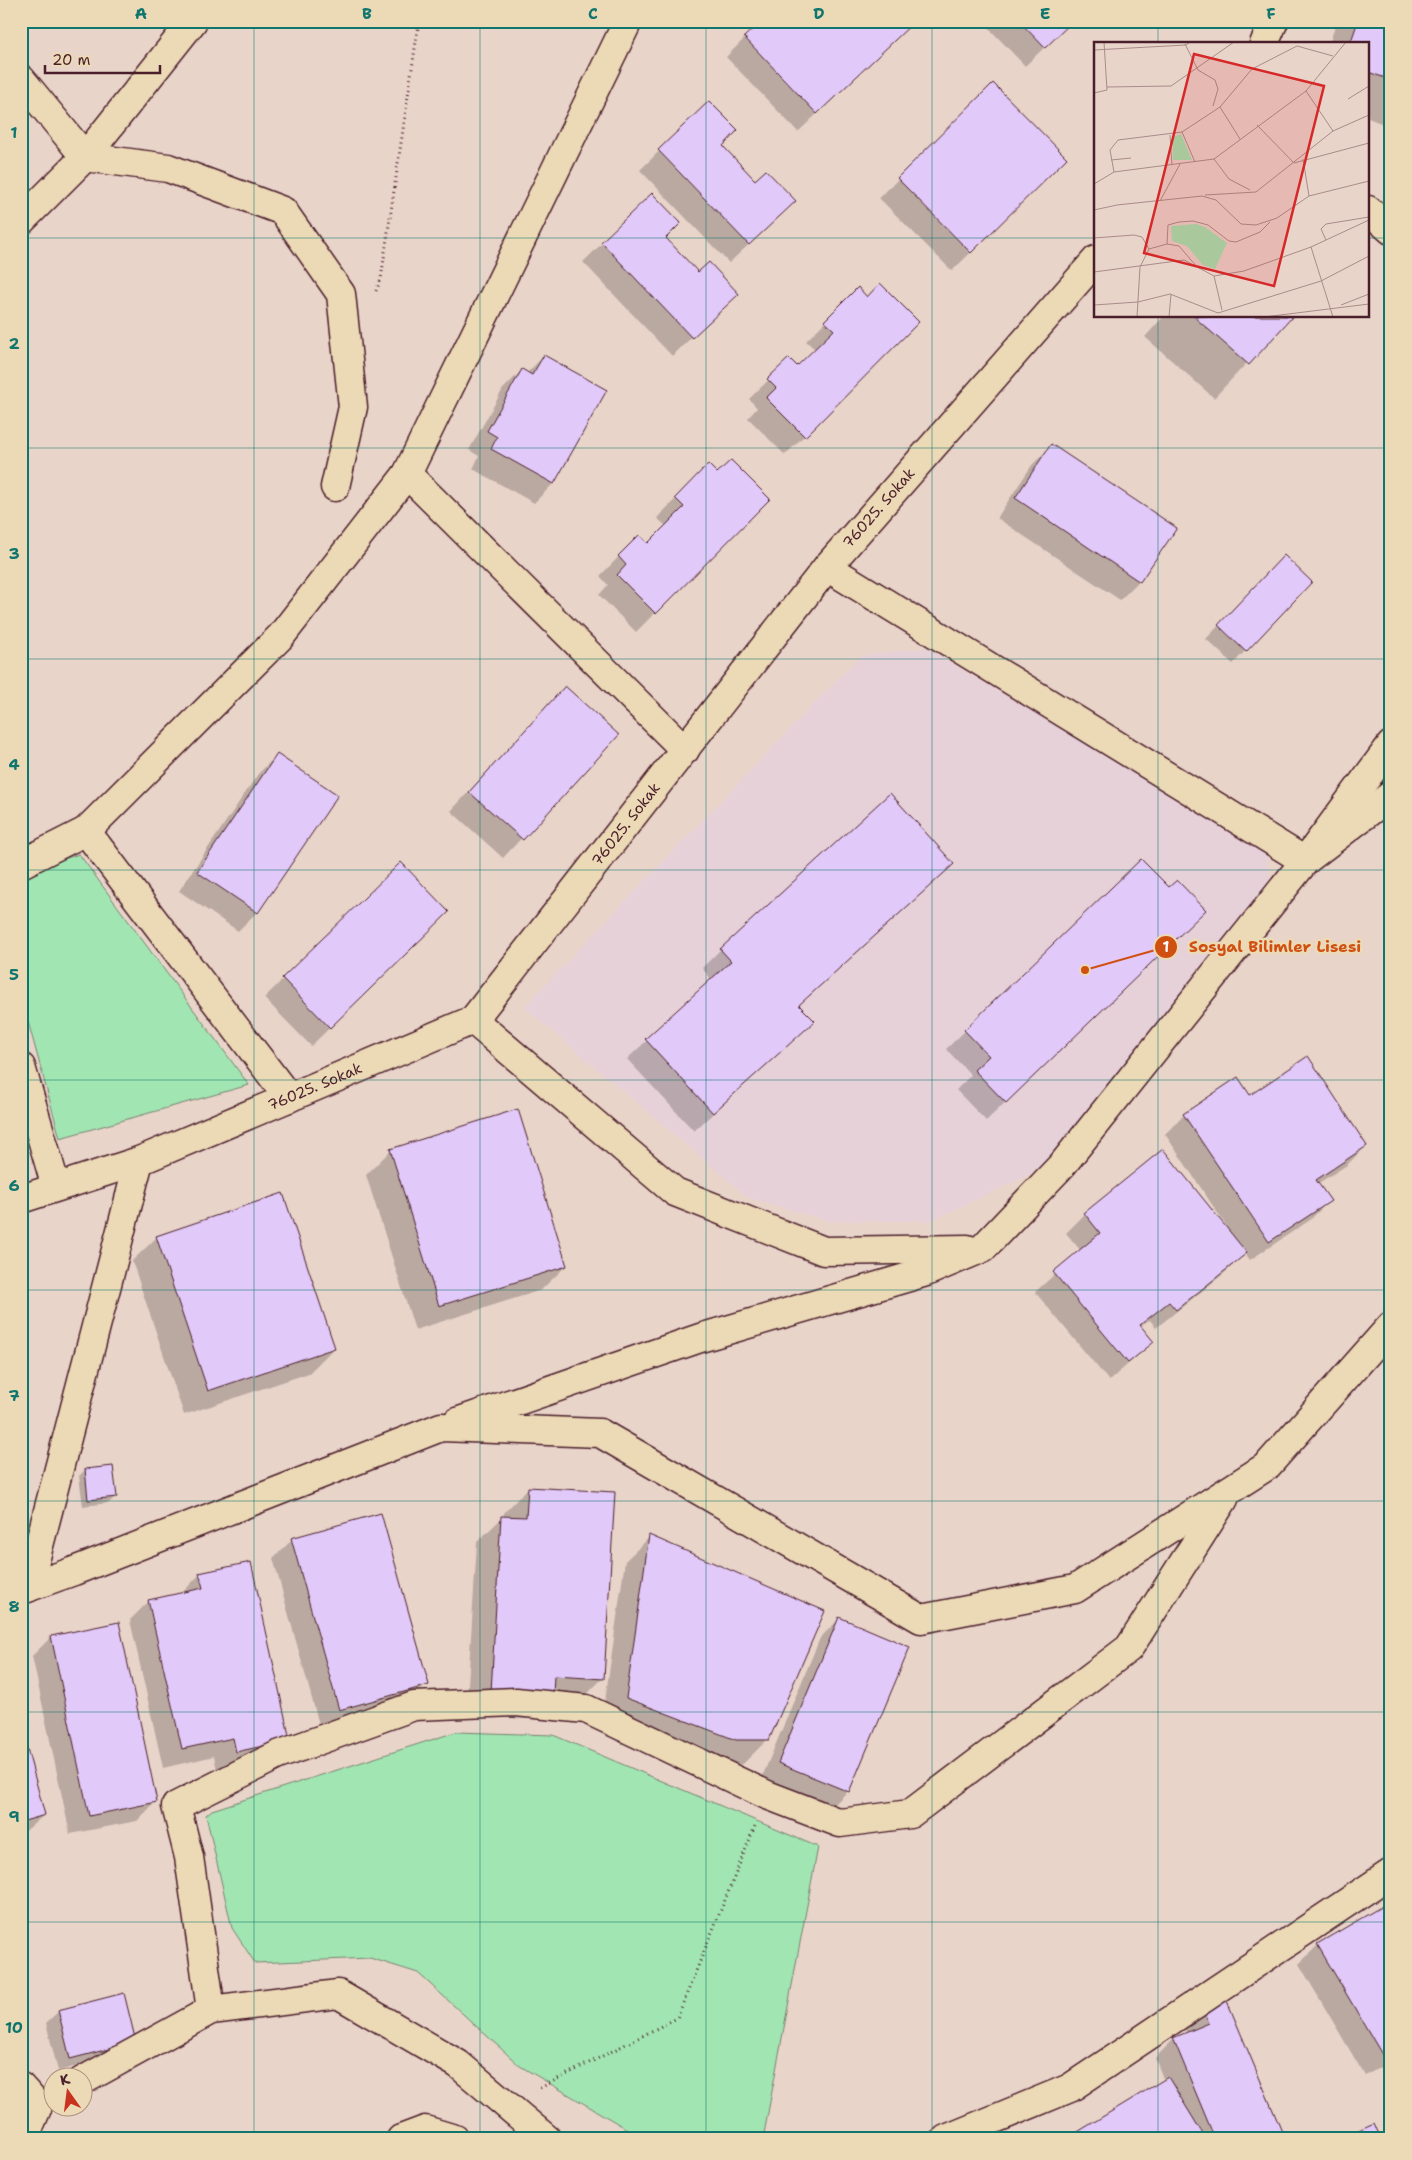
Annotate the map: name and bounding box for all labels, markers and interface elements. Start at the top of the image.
text: A [135,3,147,24]
text: B [362,3,372,24]
text: C [588,3,598,24]
text: D [813,3,825,24]
text: E [1040,3,1050,24]
text: F [1266,3,1276,24]
scale bar [45,42,160,74]
inset map [1094,42,1370,318]
text: 20 m [52,50,91,70]
text: 1 [10,122,18,143]
text: 2 [8,333,20,354]
street label: 76025. Sokak [838,463,919,552]
text: 3 [8,543,20,564]
text: 4 [8,754,20,775]
street label: 76025. Sokak [587,778,665,870]
callout: Sosyal Bilimler Lisesi [1154,931,1371,962]
text: Sosyal Bilimler Lisesi [1189,936,1361,957]
text: 1 [1163,937,1170,957]
text: 5 [9,964,19,985]
street label: 76025. Sokak [265,1058,365,1115]
text: 6 [8,1175,20,1196]
text: 7 [8,1385,20,1406]
text: 8 [8,1596,20,1617]
text: 9 [8,1806,20,1827]
text: 10 [5,2017,23,2038]
north arrow [42,2068,92,2118]
text: K [58,2069,72,2089]

